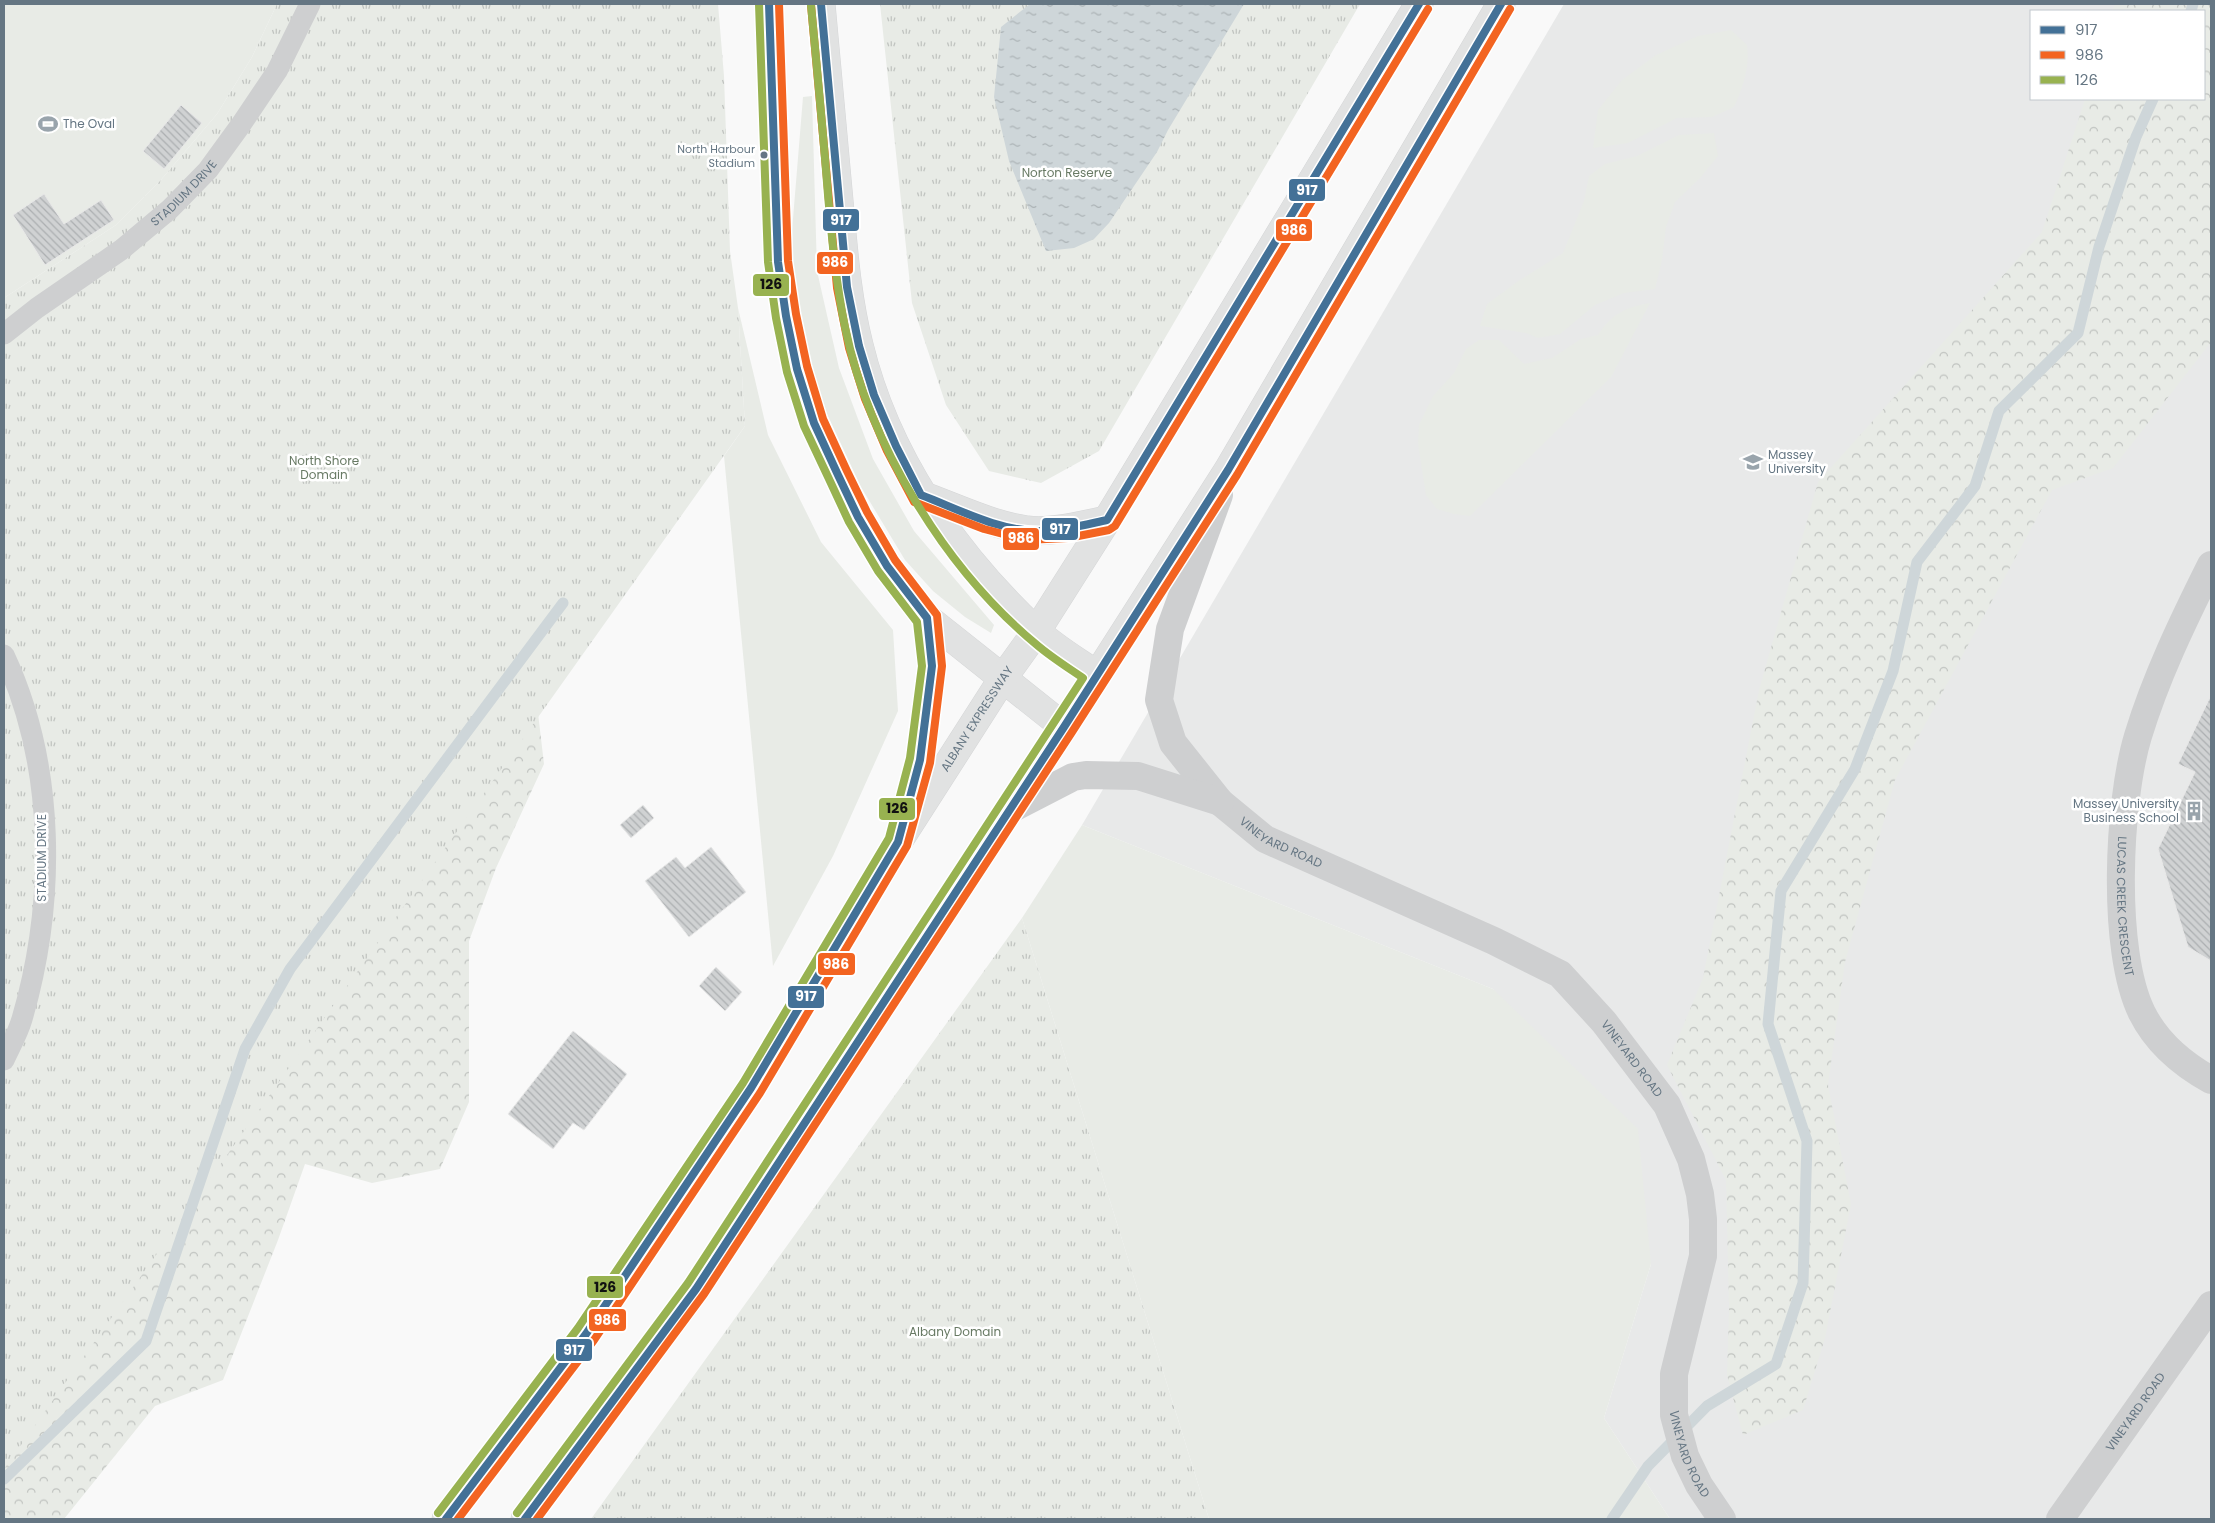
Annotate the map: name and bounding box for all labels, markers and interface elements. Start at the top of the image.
legend [2030,10,2205,100]
text: 917 [2075,19,2097,40]
text: 986 [2075,44,2103,65]
text: 126 [2075,69,2098,90]
sports icon: The Oval [37,113,59,135]
place label: The Oval [63,115,115,132]
place label: North Harbour Stadium [677,141,755,171]
marker: North Harbour Stadium [759,150,769,160]
street label: STADIUM DRIVE [147,156,221,230]
park label: Norton Reserve [1022,164,1112,181]
line badge: 917 [1288,178,1326,202]
text: 917 [1296,180,1318,200]
line badge: 917 [822,208,860,232]
text: 917 [830,210,852,230]
line badge: 986 [1275,218,1313,242]
text: 986 [1281,220,1307,240]
line badge: 986 [816,251,854,275]
text: 986 [822,252,848,272]
line badge: 126 [752,273,790,297]
text: 126 [760,274,782,294]
place label: Massey University [1768,446,1826,477]
school or university icon: Massey University [1742,451,1764,473]
park label: North Shore Domain [289,452,359,483]
line badge: 917 [1041,517,1079,541]
text: 917 [1049,519,1071,539]
line badge: 986 [1002,527,1040,551]
text: 986 [1008,528,1034,548]
street label: ALBANY EXPRESSWAY [936,662,1017,775]
place label: Massey University Business School [2073,795,2179,826]
line badge: 126 [878,797,916,821]
text: 126 [886,798,908,818]
building icon: Massey University Business School [2183,800,2205,822]
street label: VINEYARD ROAD [1236,812,1325,872]
street label: STADIUM DRIVE [33,814,50,902]
street label: LUCAS CREEK CRESCENT [2113,836,2139,978]
line badge: 986 [817,952,856,976]
text: 986 [823,954,849,974]
line badge: 917 [787,985,825,1009]
text: 917 [795,986,817,1006]
street label: VINEYARD ROAD [1597,1016,1667,1101]
line badge: 126 [586,1275,624,1299]
text: 126 [594,1277,616,1297]
line badge: 986 [588,1308,627,1332]
text: 986 [594,1310,620,1330]
park label: Albany Domain [909,1323,1001,1340]
line badge: 917 [555,1338,593,1362]
text: 917 [563,1340,585,1360]
street label: VINEYARD ROAD [2101,1369,2169,1455]
street label: VINEYARD ROAD [1666,1410,1714,1501]

